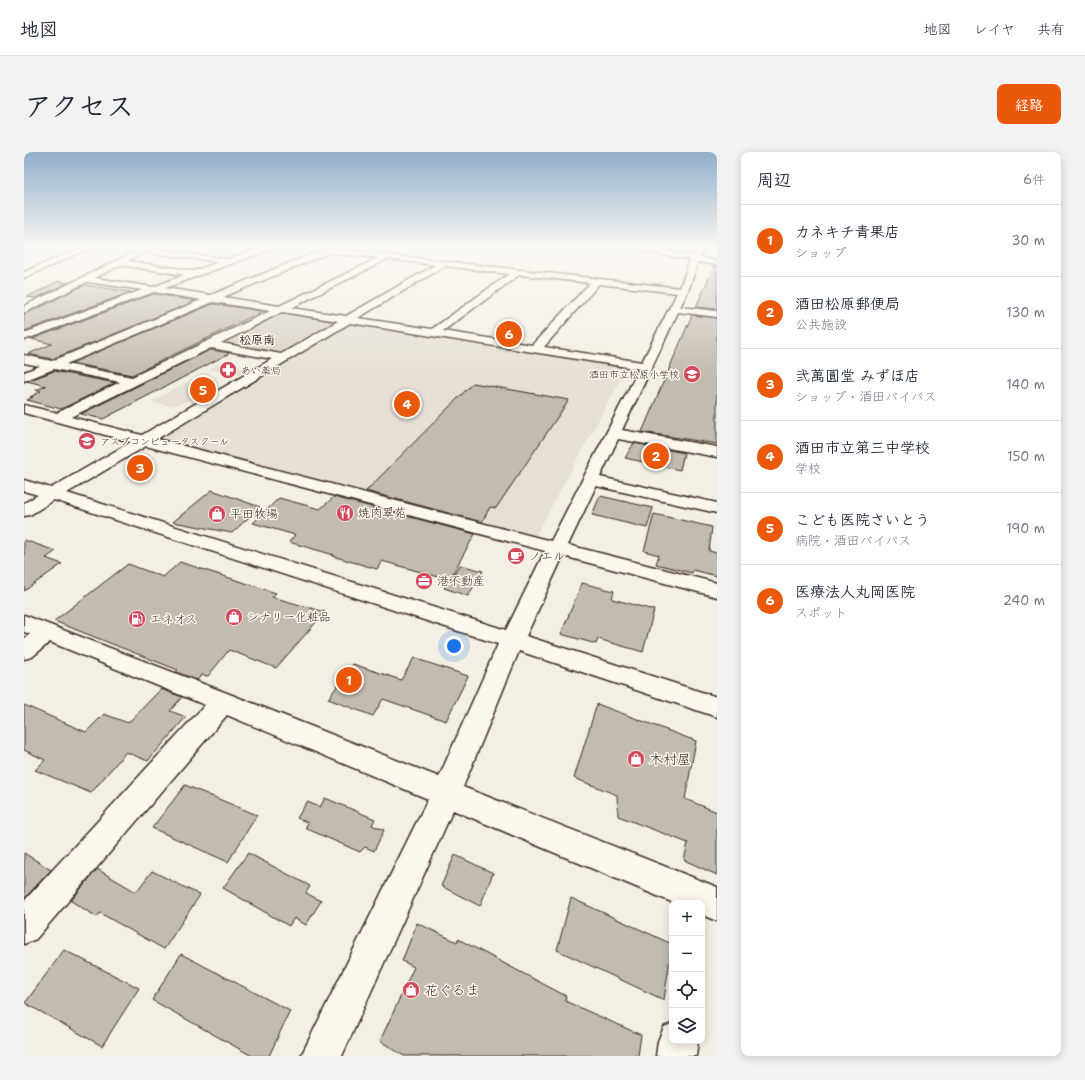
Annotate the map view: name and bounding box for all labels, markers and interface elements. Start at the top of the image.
text: 地図 [20,17,58,42]
text: 地図 [924,20,952,38]
text: レイヤ [974,20,1015,38]
text: 共有 [1037,20,1065,38]
button: 経路 [997,84,1061,124]
text: アクセス [24,87,134,125]
text: 周辺 [757,169,791,191]
text: 6件 [1023,171,1045,188]
text: カネキチ青果店 [795,222,900,242]
text: 1 [767,232,773,249]
text: 30 m [1011,232,1045,249]
text: ショップ [795,244,846,261]
text: 酒田松原郵便局 [795,294,900,314]
text: 2 [765,304,775,321]
text: 130 m [1007,304,1045,321]
text: 公共施設 [795,316,847,333]
pin: 6 [496,319,522,349]
district label: 松原南 [239,332,275,348]
pharmacy icon: あい薬局 [218,360,238,380]
place label: あい薬局 [241,364,281,377]
school or university icon: 酒田市立松原小学校 [682,364,702,384]
text: 弐萬圓堂 みずほ店 [795,366,920,386]
place label: 酒田市立松原小学校 [589,368,679,381]
pin: 5 [190,375,216,405]
text: 3 [765,376,775,393]
text: 140 m [1006,376,1045,393]
text: ショップ · 酒田バイパス [795,388,937,405]
pin: 4 [394,389,420,419]
school or university icon: アスプコンピュータスクール [77,431,97,451]
place label: アスプコンピュータスクール [100,435,229,448]
text: 酒田市立第三中学校 [795,438,930,458]
pin: 2 [643,441,669,471]
text: 4 [765,448,775,465]
text: 150 m [1007,448,1045,465]
pin: 3 [127,453,153,483]
text: 学校 [795,460,821,477]
restaurant icon: 焼肉翠苑 [335,503,355,523]
shop icon: 平田牧場 [207,504,227,524]
place label: 焼肉翠苑 [358,505,406,521]
place label: 平田牧場 [230,506,278,522]
text: こども医院さいとう [795,510,930,530]
text: 5 [766,520,774,537]
text: 190 m [1006,520,1045,537]
text: 病院 · 酒田バイパス [795,532,911,549]
cafe icon: ノエル [506,546,526,566]
place label: ノエル [529,548,565,564]
office icon: 港不動産 [414,571,434,591]
place label: 港不動産 [437,573,485,589]
text: 医療法人丸岡医院 [795,582,915,602]
text: 6 [765,592,775,609]
text: 240 m [1003,592,1045,609]
text: スポット [795,604,847,621]
shop icon: シナリー化粧品 [224,607,244,627]
fuel station icon: エネオス [127,609,147,629]
place label: シナリー化粧品 [247,609,331,625]
place label: エネオス [150,611,197,627]
your location [444,636,464,656]
pin: 1 [336,665,362,695]
shop icon: 木村屋 [626,749,646,769]
place label: 木村屋 [649,750,691,768]
map controls [669,900,705,1044]
button: + [669,900,705,936]
button: − [669,936,705,972]
button: locate [669,972,705,1008]
shop icon: 花ぐるま [401,980,421,1000]
place label: 花ぐるま [424,981,480,999]
button: layers [669,1008,705,1044]

